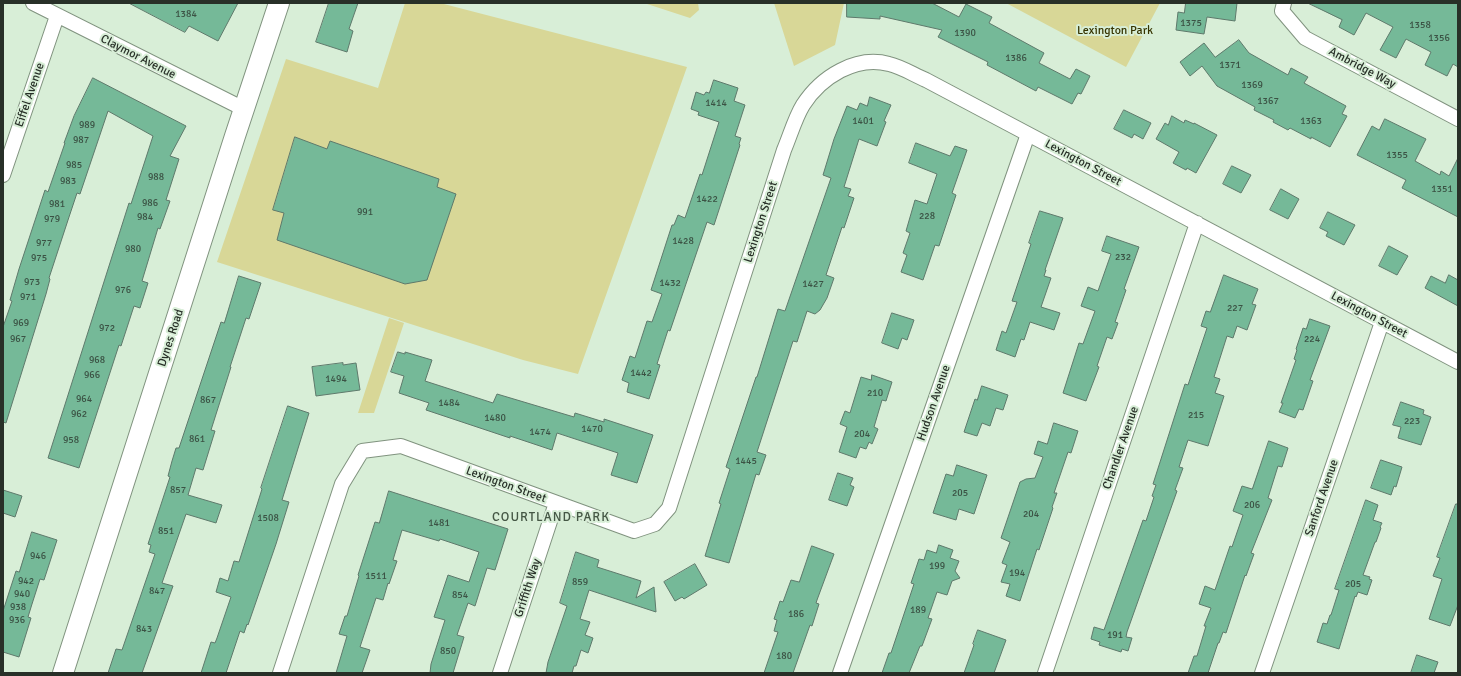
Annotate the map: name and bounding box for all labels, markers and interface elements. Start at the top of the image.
house number: 1384 [175,8,197,20]
house number: 1375 [1180,17,1202,29]
house number: 1358 [1409,19,1431,31]
park label: Lexington Park [1077,24,1153,38]
house number: 1390 [954,27,976,39]
street label: Claymor Avenue [98,32,178,82]
house number: 1356 [1428,32,1450,44]
street label: Ambridge Way [1326,44,1398,92]
house number: 1386 [1005,52,1027,64]
house number: 1371 [1219,59,1241,71]
street label: Eiffel Avenue [12,61,48,129]
house number: 1369 [1241,79,1263,91]
house number: 1367 [1257,95,1279,107]
house number: 1414 [705,97,727,109]
house number: 1401 [852,115,874,127]
house number: 1363 [1300,115,1322,127]
house number: 989 [79,119,95,131]
house number: 987 [73,134,89,146]
street label: Lexington Street [1042,137,1124,189]
house number: 1355 [1386,149,1408,161]
house number: 985 [66,159,82,171]
house number: 988 [148,171,164,183]
house number: 983 [60,175,76,187]
street label: Lexington Street [741,180,781,264]
house number: 1351 [1431,183,1453,195]
house number: 1422 [696,193,718,205]
house number: 986 [142,197,158,209]
house number: 981 [49,198,65,210]
house number: 991 [357,206,373,218]
house number: 228 [919,210,935,222]
house number: 984 [137,211,153,223]
house number: 979 [44,213,60,225]
house number: 1428 [672,235,694,247]
house number: 977 [36,237,52,249]
house number: 980 [125,243,141,255]
house number: 232 [1115,251,1131,263]
house number: 975 [31,252,47,264]
house number: 973 [24,276,40,288]
house number: 1432 [659,277,681,289]
house number: 1427 [802,278,824,290]
house number: 976 [115,284,131,296]
street label: Lexington Street [1328,289,1410,341]
house number: 971 [20,291,36,303]
house number: 227 [1227,302,1243,314]
street label: Dynes Road [155,307,187,369]
house number: 969 [13,317,29,329]
house number: 972 [99,322,115,334]
house number: 967 [10,333,26,345]
house number: 224 [1304,333,1320,345]
house number: 968 [89,354,105,366]
street label: Hudson Avenue [914,363,954,443]
house number: 1442 [630,367,652,379]
house number: 966 [84,369,100,381]
house number: 1494 [325,373,347,385]
house number: 210 [867,387,883,399]
house number: 964 [76,393,92,405]
house number: 867 [200,394,216,406]
house number: 1484 [438,397,460,409]
street label: Chandler Avenue [1100,405,1142,491]
house number: 962 [71,408,87,420]
house number: 215 [1188,409,1204,421]
house number: 1480 [484,412,506,424]
house number: 223 [1404,415,1420,427]
house number: 1470 [581,423,603,435]
house number: 1474 [529,426,551,438]
house number: 204 [854,428,870,440]
house number: 861 [189,433,205,445]
house number: 958 [63,434,79,446]
house number: 1445 [735,455,757,467]
street label: Sanford Avenue [1302,458,1342,538]
street label: Lexington Street [464,464,548,506]
house number: 857 [170,484,186,496]
house number: 205 [952,487,968,499]
house number: 206 [1244,499,1260,511]
house number: 204 [1023,508,1039,520]
district label: COURTLAND PARK [492,510,610,526]
house number: 1508 [257,512,279,524]
house number: 1481 [428,517,450,529]
house number: 851 [158,525,174,537]
house number: 946 [30,550,46,562]
street label: Griffith Way [512,557,544,619]
house number: 199 [929,560,945,572]
house number: 194 [1009,567,1025,579]
house number: 1511 [365,570,387,582]
house number: 942 [18,575,34,587]
house number: 859 [572,576,588,588]
house number: 205 [1345,578,1361,590]
house number: 847 [149,585,165,597]
house number: 940 [14,588,30,600]
house number: 854 [452,589,468,601]
house number: 938 [10,601,26,613]
house number: 189 [910,604,926,616]
house number: 186 [788,608,804,620]
house number: 936 [9,614,25,626]
house number: 843 [136,623,152,635]
house number: 191 [1107,629,1123,641]
house number: 850 [440,645,456,657]
house number: 180 [776,650,792,662]

